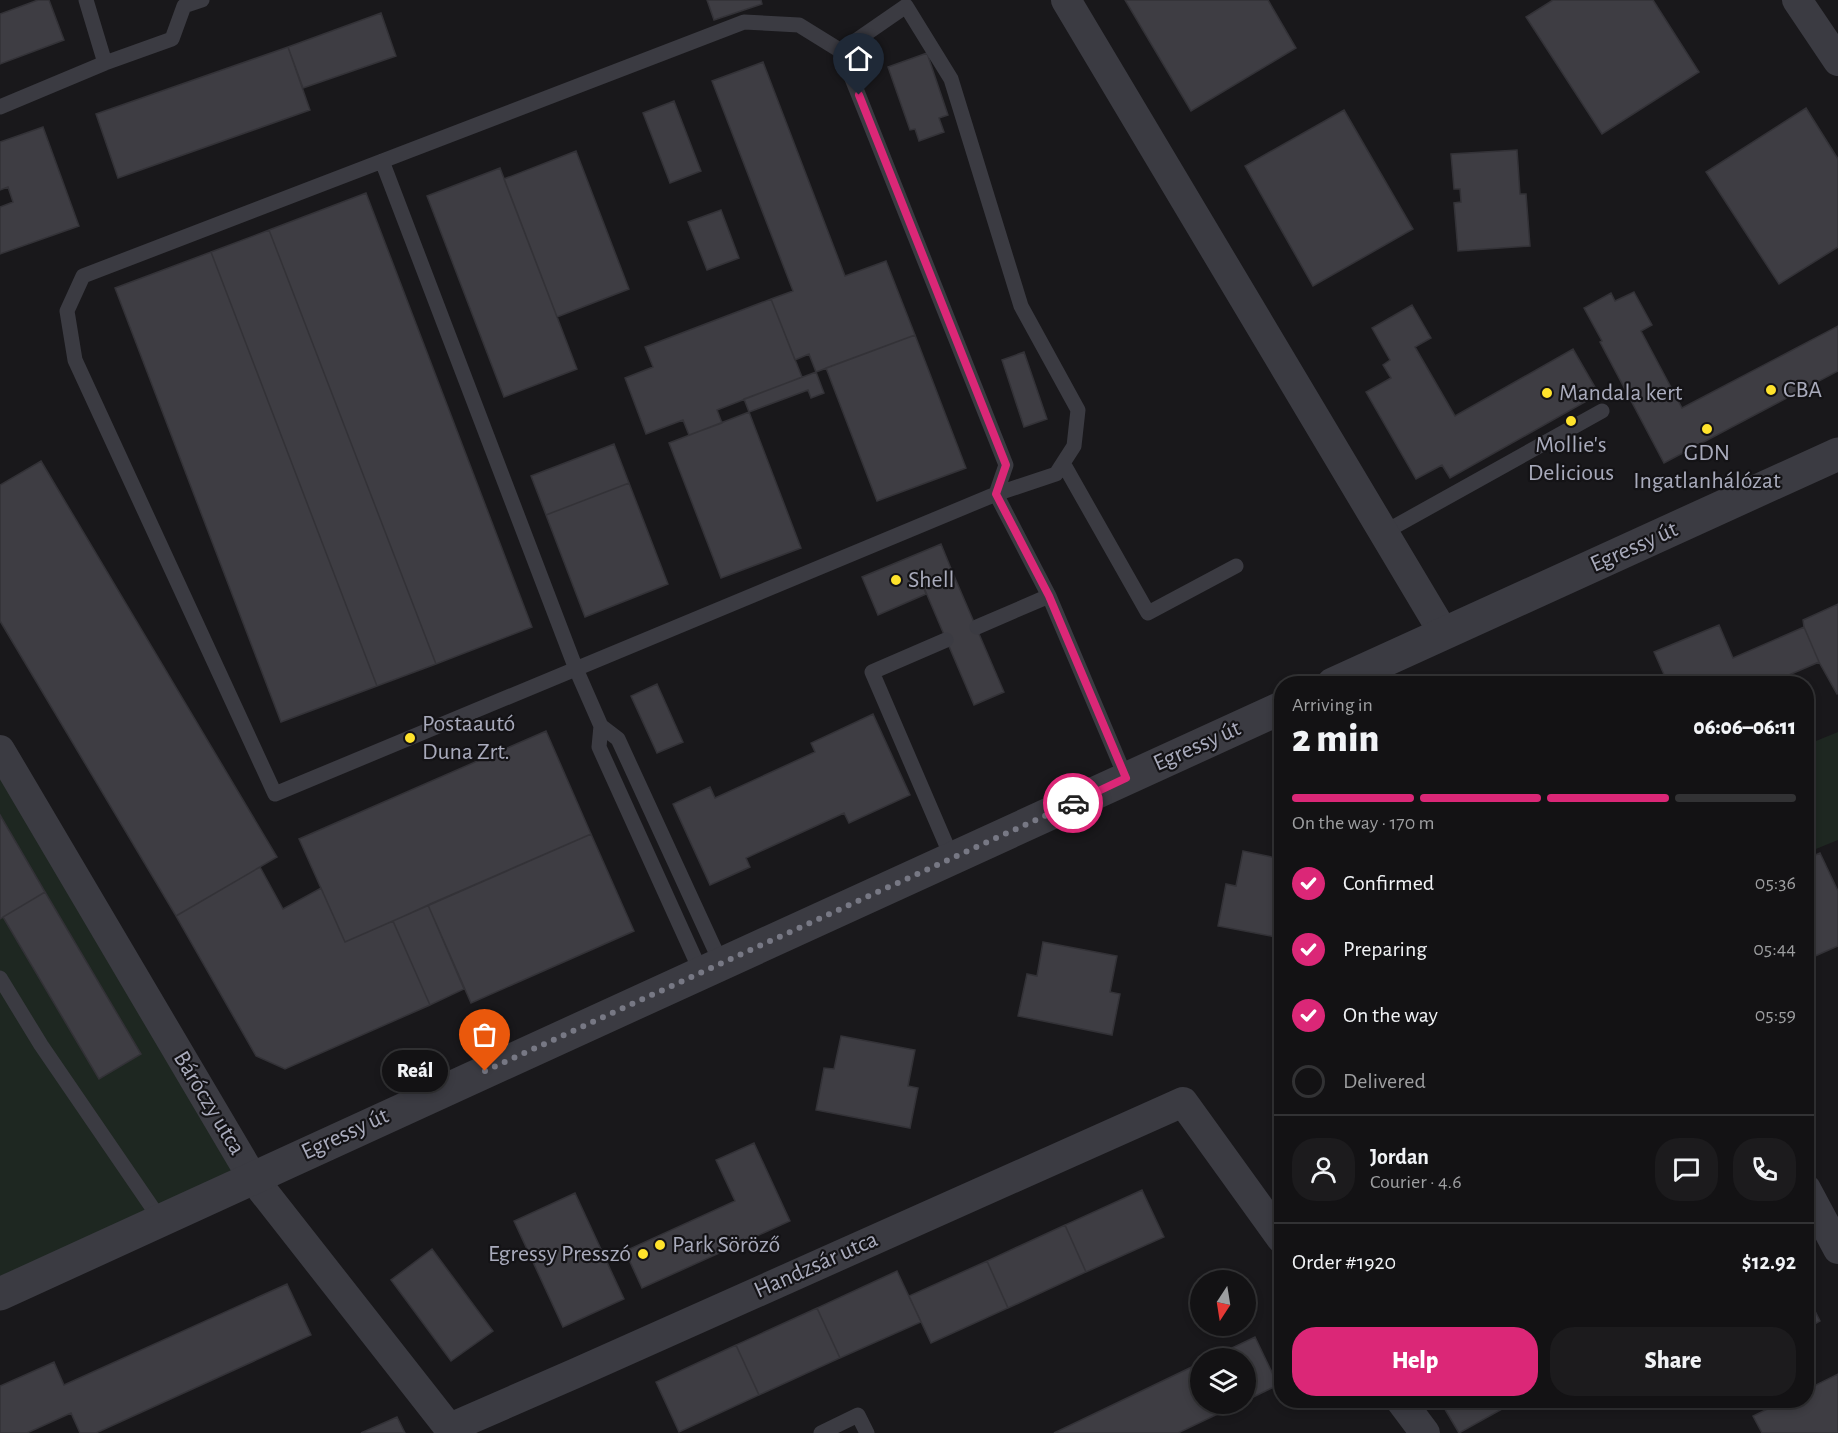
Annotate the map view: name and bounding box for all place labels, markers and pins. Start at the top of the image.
pin [833,33,884,95]
place label: CBA [1783,378,1822,402]
place label: Mandala kert [1559,381,1683,405]
marker: CBA [1764,383,1778,397]
marker: Mandala kert [1540,386,1554,400]
marker: Mollie's Delicious [1564,414,1578,428]
marker: GDN Ingatlanhálózat [1700,422,1714,436]
place label: Mollie's Delicious [1528,433,1614,485]
place label: GDN Ingatlanhálózat [1633,441,1781,493]
place label: Shell [908,568,955,592]
marker: Shell [889,573,903,587]
place label: Postaautó Duna Zrt. [422,712,515,764]
marker: Postaautó Duna Zrt. [403,731,417,745]
pin [459,1009,510,1071]
callout: Reál [383,1050,449,1092]
place label: Park Söröző [672,1233,780,1257]
marker: Park Söröző [653,1238,667,1252]
place label: Egressy Presszó [488,1242,631,1266]
marker: Egressy Presszó [636,1247,650,1261]

